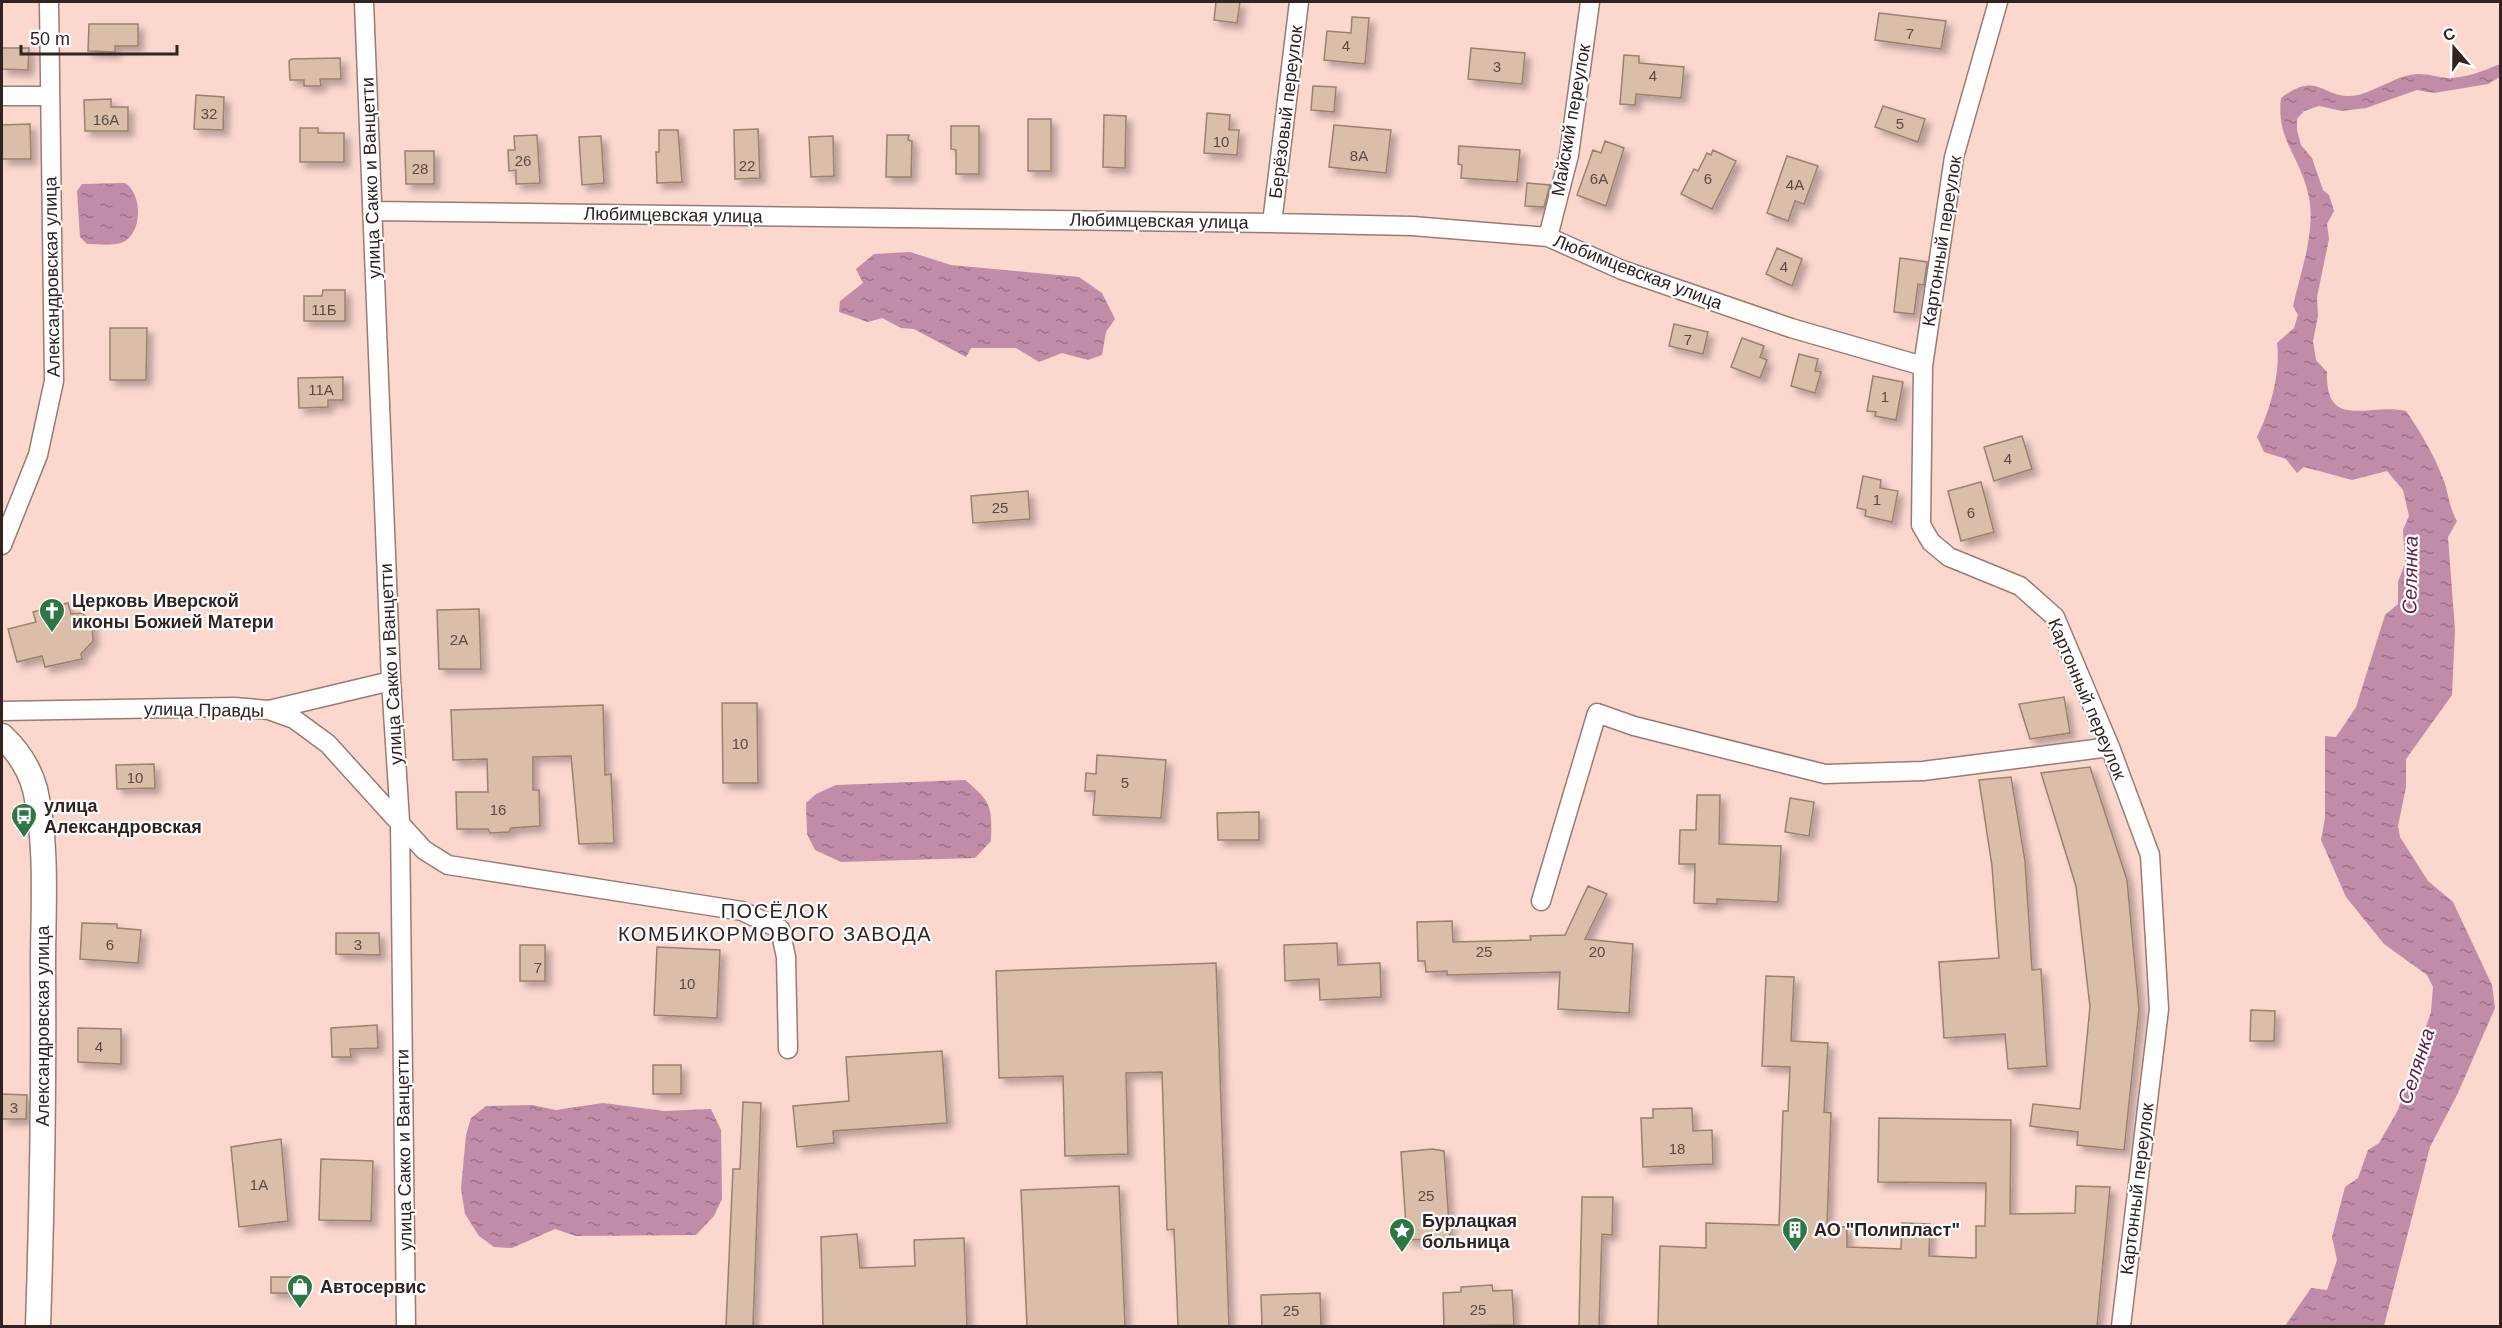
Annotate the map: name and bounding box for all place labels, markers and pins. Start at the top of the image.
place label: Церковь Иверской иконы Божией Матери [72,591,274,632]
church icon: Церковь Иверской иконы Божией Матери [37,596,67,634]
place label: улица Александровская [44,796,202,837]
bus stop icon: улица Александровская [9,801,39,839]
place label: Бурлацкая больница [1422,1211,1517,1252]
building icon: АО "Полипласт" [1780,1215,1810,1253]
place icon: Бурлацкая больница [1387,1216,1417,1254]
place label: АО "Полипласт" [1814,1220,1960,1240]
shop icon: Автосервис [285,1272,315,1310]
place label: Автосервис [320,1277,426,1297]

